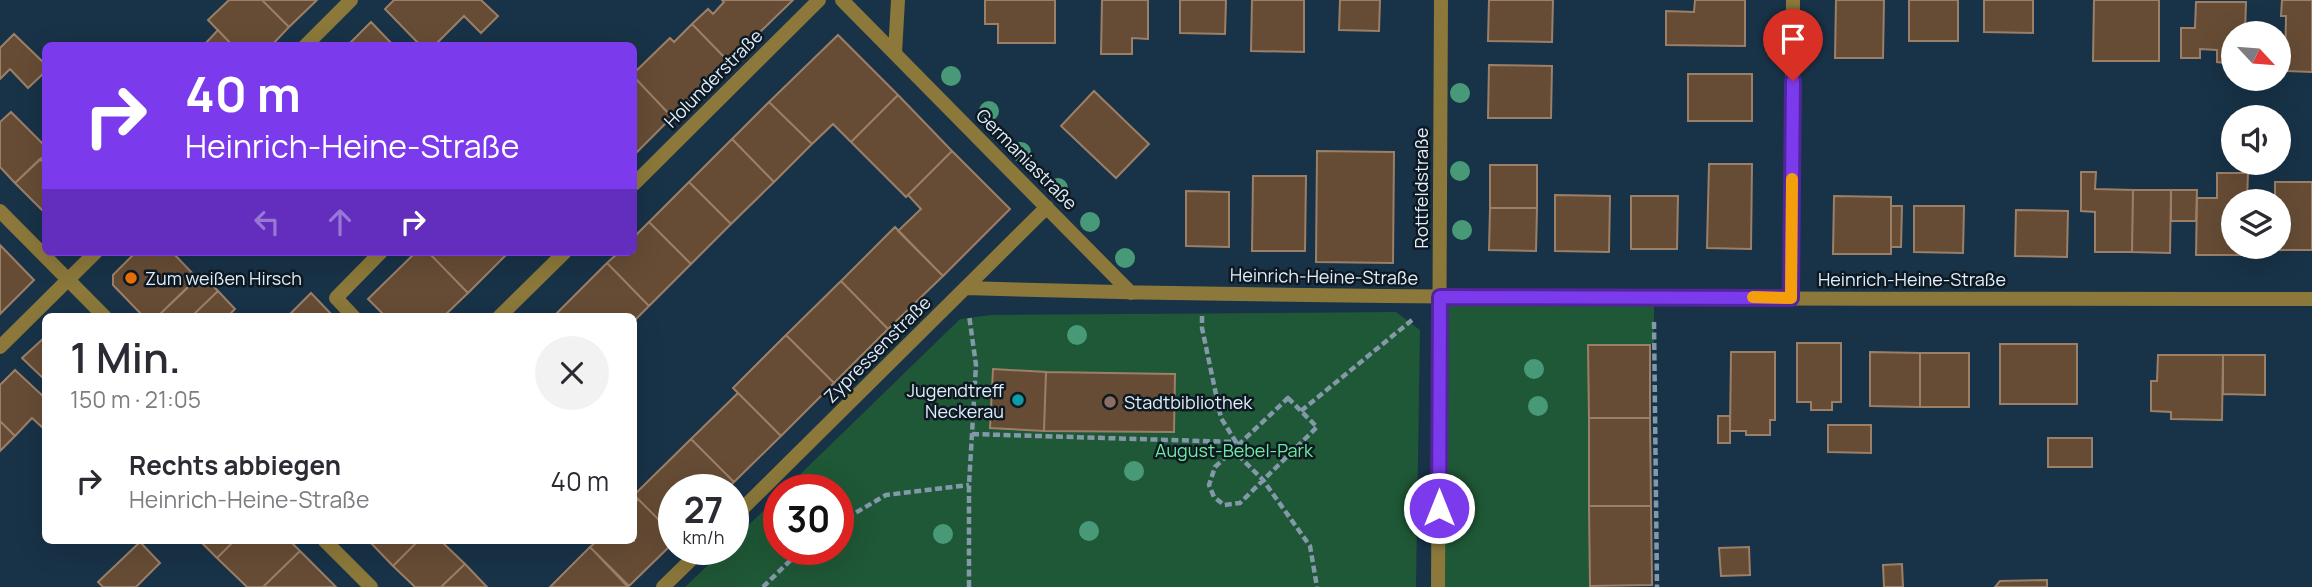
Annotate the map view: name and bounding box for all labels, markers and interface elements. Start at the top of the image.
pin [1763,9,1823,81]
icon: arrive [1774,20,1812,58]
north arrow [2221,21,2291,91]
map controls [2221,21,2291,259]
street label: Holunderstraße [659,24,767,132]
text: 40 m [185,60,301,127]
icon: right [70,70,161,161]
street label: Germaniastraße [971,103,1083,215]
button: sound [2221,105,2291,175]
text: Heinrich-Heine-Straße [185,124,519,168]
street label: Rottfeldstraße [1409,128,1433,248]
button: layers [2221,189,2291,259]
icon: left [248,203,286,241]
icon: ahead [321,203,359,241]
icon: right [394,203,432,241]
street label: Heinrich-Heine-Straße [1230,262,1418,290]
place label: Zum weißen Hirsch [145,266,302,290]
street label: Heinrich-Heine-Straße [1818,267,2006,291]
marker: Zum weißen Hirsch [123,270,139,286]
street label: Zypressenstraße [818,290,936,408]
text: 1 Min. [70,328,181,386]
button: close [535,336,609,410]
place label: Jugendtreff Neckerau [907,378,1004,423]
text: 150 m · 21:05 [70,383,201,415]
place label: Stadtbibliothek [1124,390,1253,414]
marker: Jugendtreff Neckerau [1010,392,1026,408]
marker: Stadtbibliothek [1102,394,1118,410]
park label: August-Bebel-Park [1155,438,1314,462]
text: Rechts abbiegen [129,447,341,483]
icon: right [70,462,108,500]
text: 40 m [551,463,609,499]
position arrow [1402,471,1476,545]
speed limit sign: 30 [763,474,854,565]
text: Heinrich-Heine-Straße [129,483,369,515]
text: 27 [684,486,723,534]
text: km/h [683,525,724,549]

